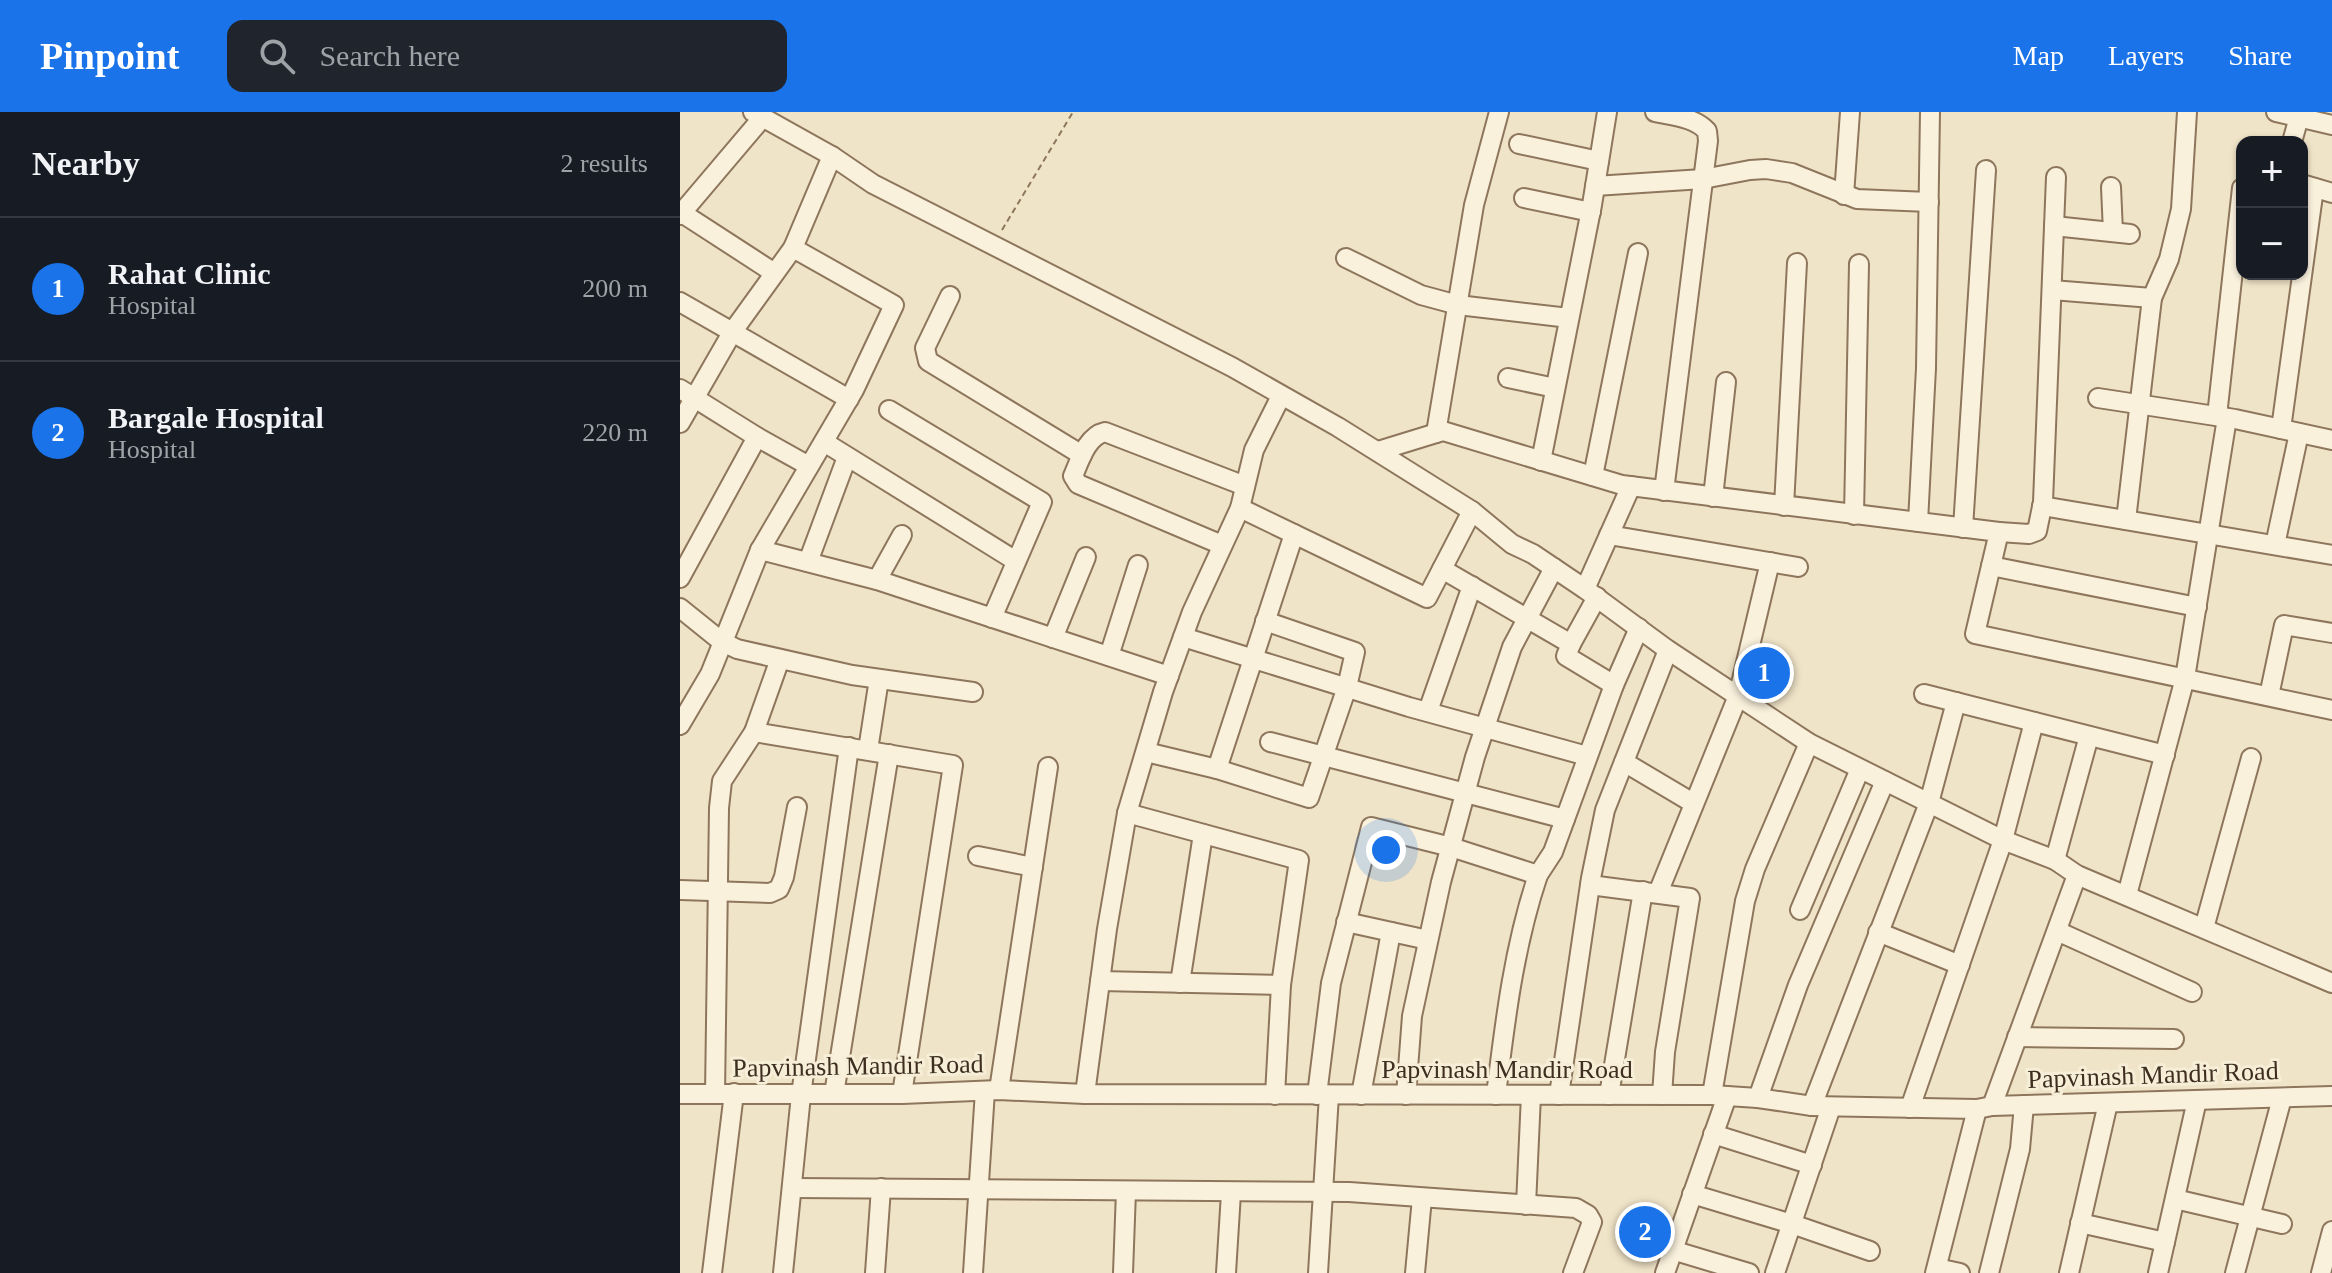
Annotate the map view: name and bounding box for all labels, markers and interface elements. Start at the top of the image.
search box [227,20,787,92]
icon: search [255,34,299,78]
text: Pinpoint [40,35,179,77]
text: Search here [319,39,460,72]
text: Map [2013,40,2064,71]
text: Layers [2108,40,2184,71]
text: Share [2228,40,2292,71]
map controls [2236,136,2308,280]
button: + [2236,136,2308,208]
text: Nearby [32,145,140,182]
text: 2 results [561,149,648,178]
button: − [2236,208,2308,280]
text: Rahat Clinic [108,257,271,290]
text: 1 [52,274,65,303]
text: 200 m [582,274,648,303]
text: Hospital [108,291,196,320]
text: Bargale Hospital [108,401,324,434]
text: 2 [52,418,65,447]
text: 220 m [582,418,648,447]
text: Hospital [108,435,196,464]
pin: 1 [1738,643,1790,703]
your location [1366,830,1406,870]
street label: Papvinash Mandir Road [732,1049,984,1083]
street label: Papvinash Mandir Road [1381,1055,1633,1084]
street label: Papvinash Mandir Road [2027,1056,2279,1094]
pin: 2 [1619,1202,1671,1262]

